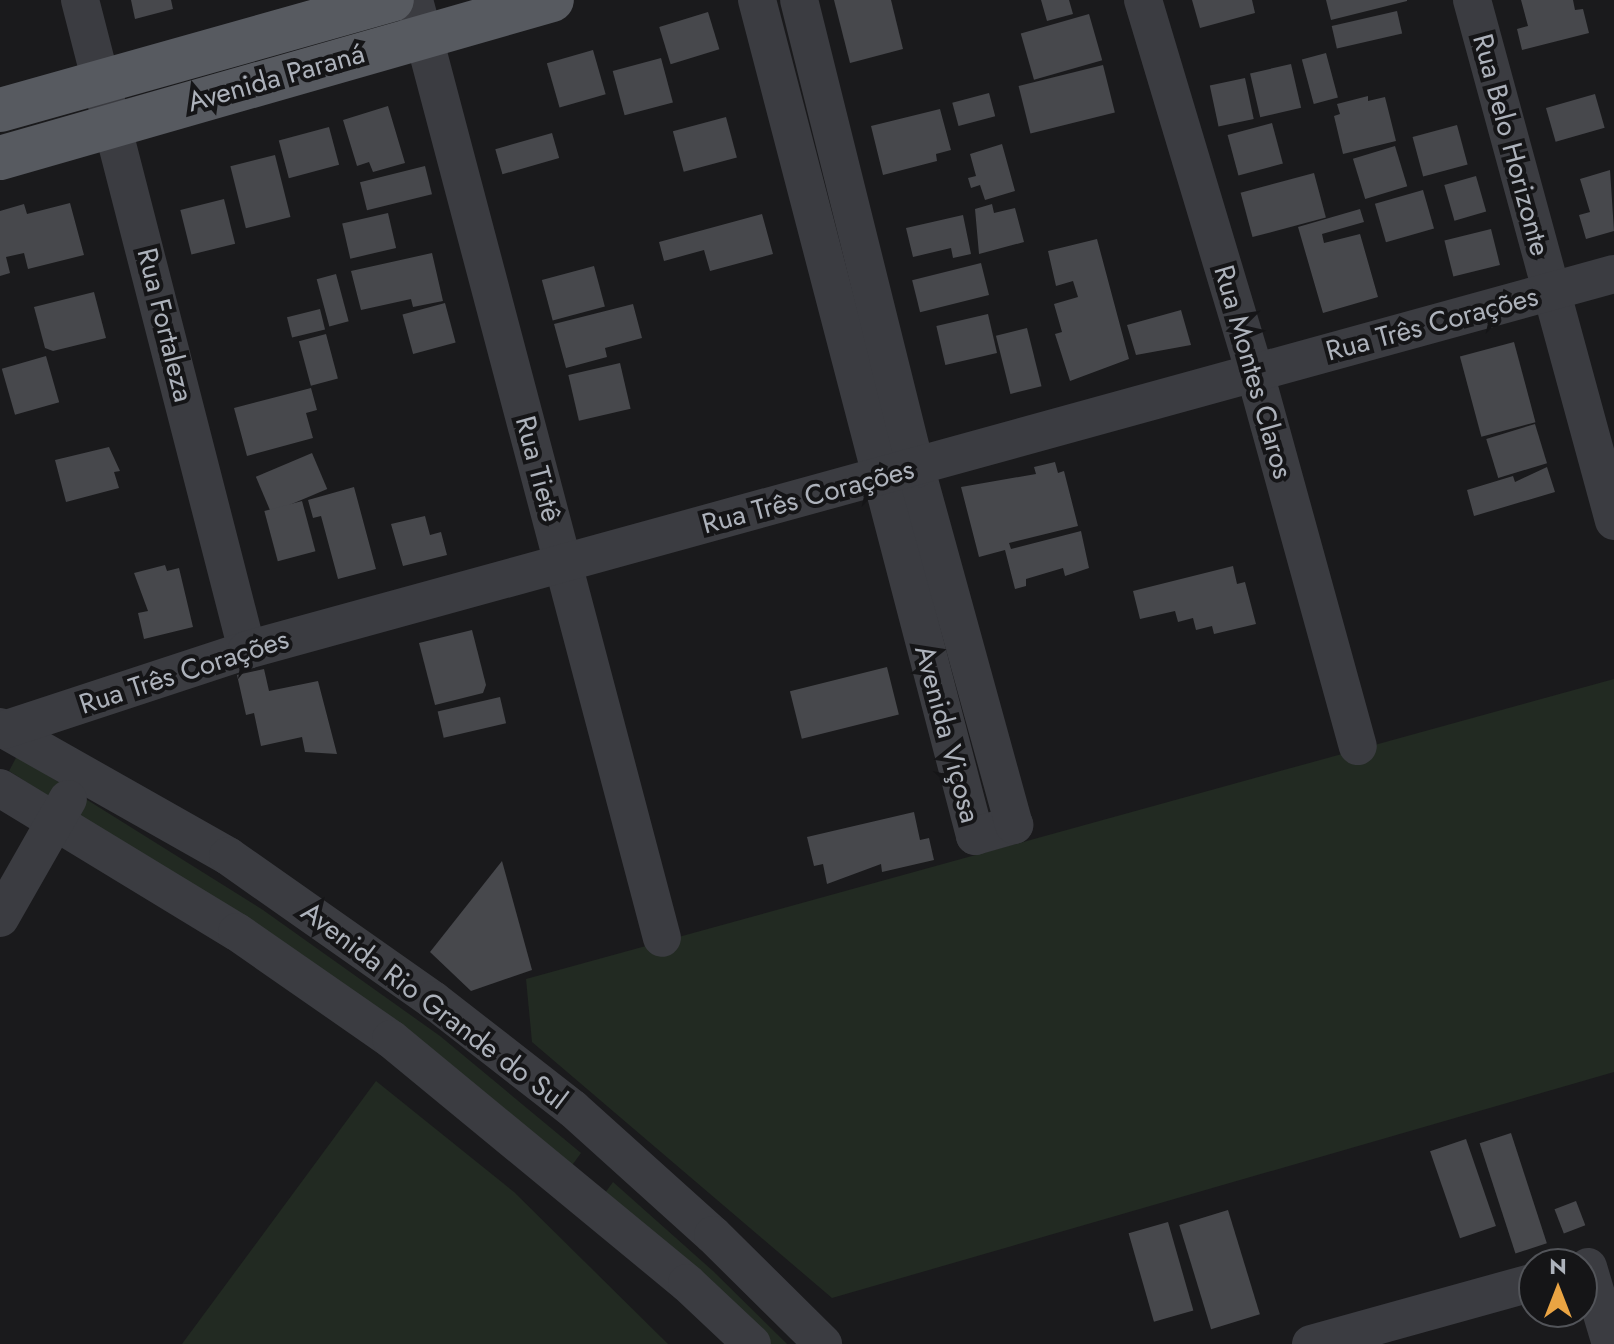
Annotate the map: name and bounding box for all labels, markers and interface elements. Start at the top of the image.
street label: Rua Belo Horizonte [1465,30,1557,260]
street label: Avenida Paraná [184,37,368,119]
street label: Rua Fortaleza [130,245,200,405]
street label: Rua Montes Claros [1206,261,1300,483]
street label: Rua Três Corações [1322,280,1542,368]
street label: Rua Tietê [508,412,568,526]
street label: Rua Três Corações [698,453,918,541]
street label: Rua Três Corações [75,622,293,722]
street label: Avenida Viçosa [907,642,987,826]
street label: Avenida Rio Grande do Sul [294,895,574,1117]
north arrow [1518,1248,1598,1328]
text: N [1549,1250,1567,1282]

